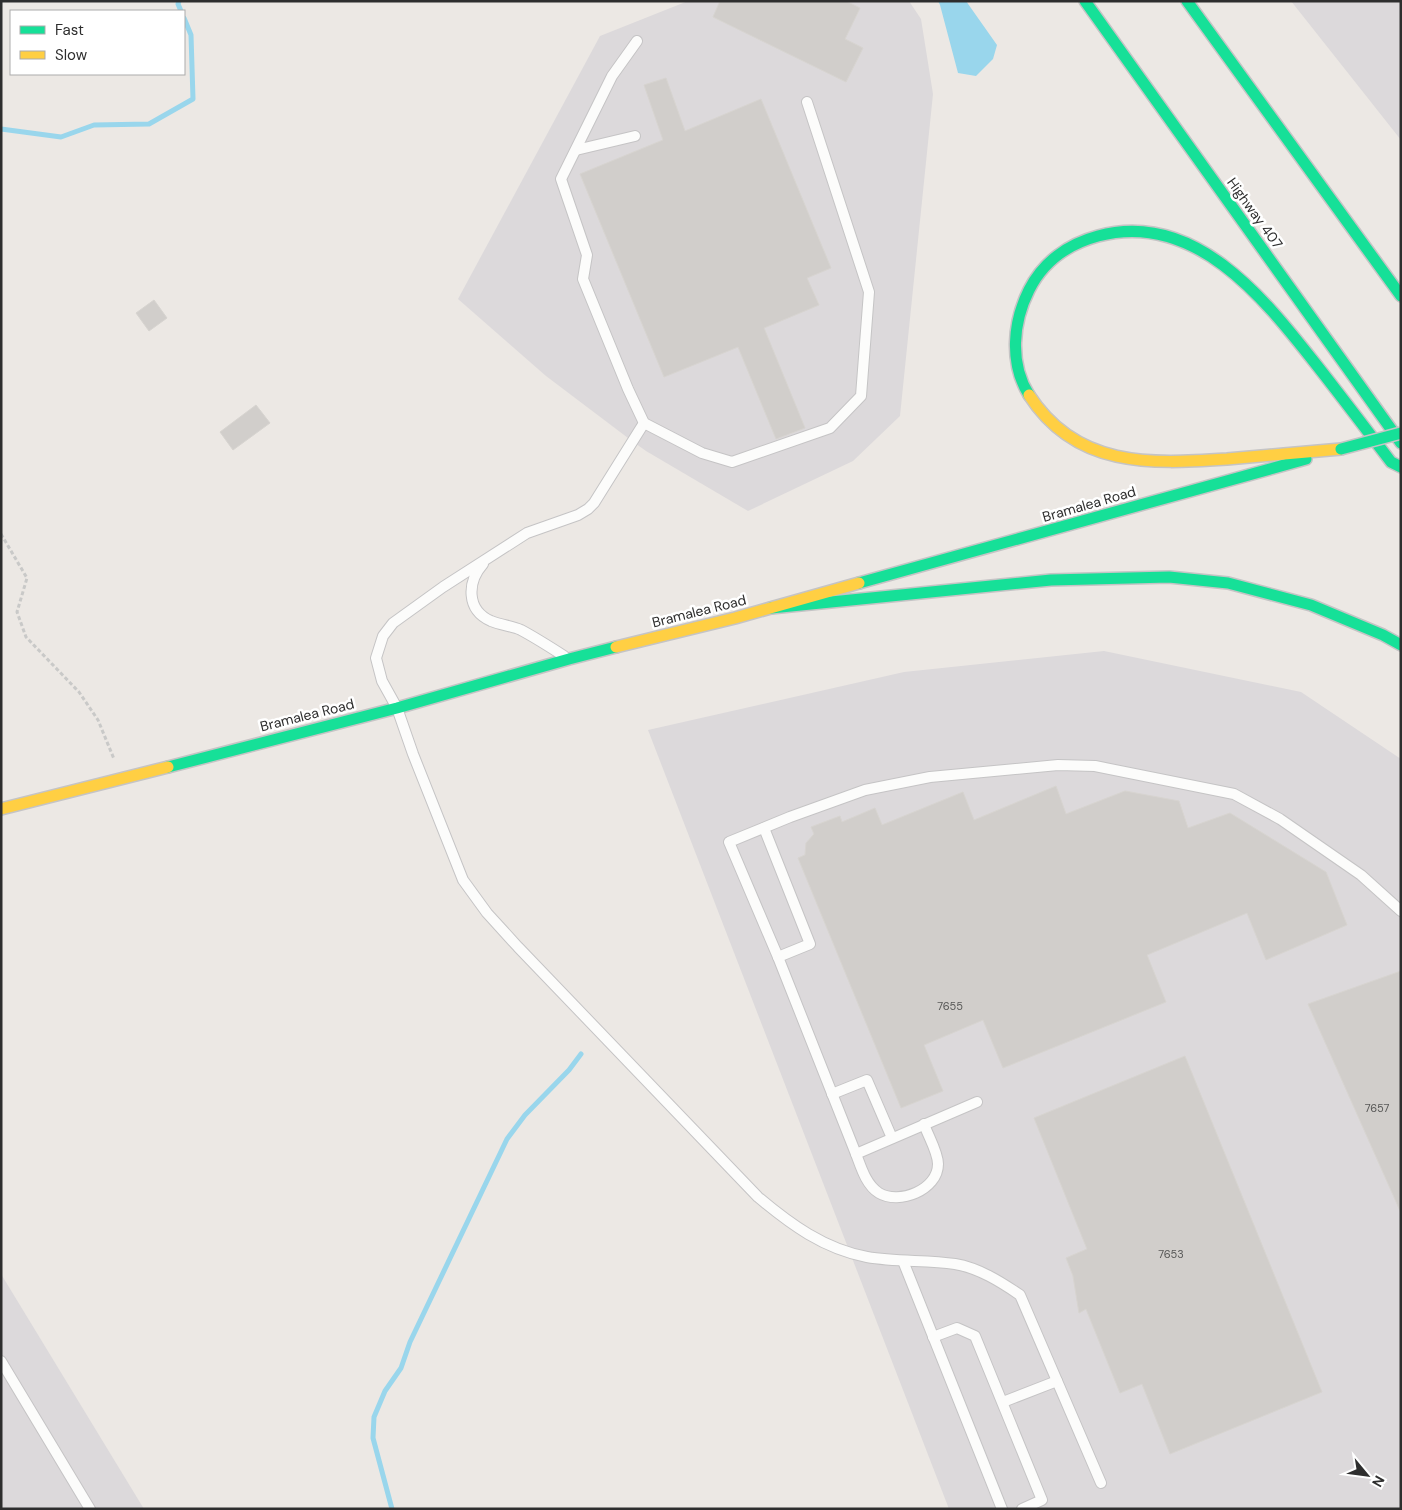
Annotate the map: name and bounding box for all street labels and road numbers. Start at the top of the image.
street label: Highway 407 [1223,174,1287,252]
street label: Bramalea Road [1040,482,1138,526]
street label: Bramalea Road [650,591,748,631]
street label: Bramalea Road [258,695,356,735]

